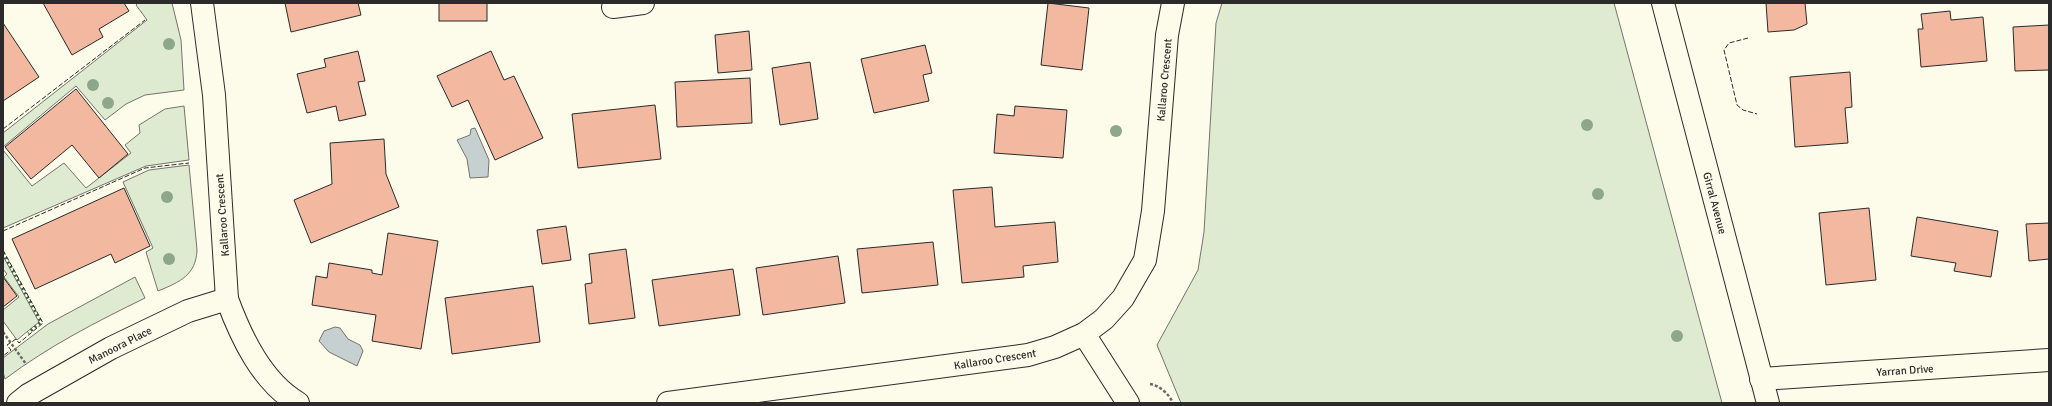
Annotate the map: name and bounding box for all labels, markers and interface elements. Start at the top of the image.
street label: Kallaroo Crescent [1154,38,1175,122]
street label: Girral Avenue [1700,171,1729,236]
street label: Kallaroo Crescent [213,173,232,257]
street label: Manoora Place [86,324,154,367]
street label: Kallaroo Crescent [953,347,1037,372]
street label: Yarran Drive [1876,362,1934,379]

